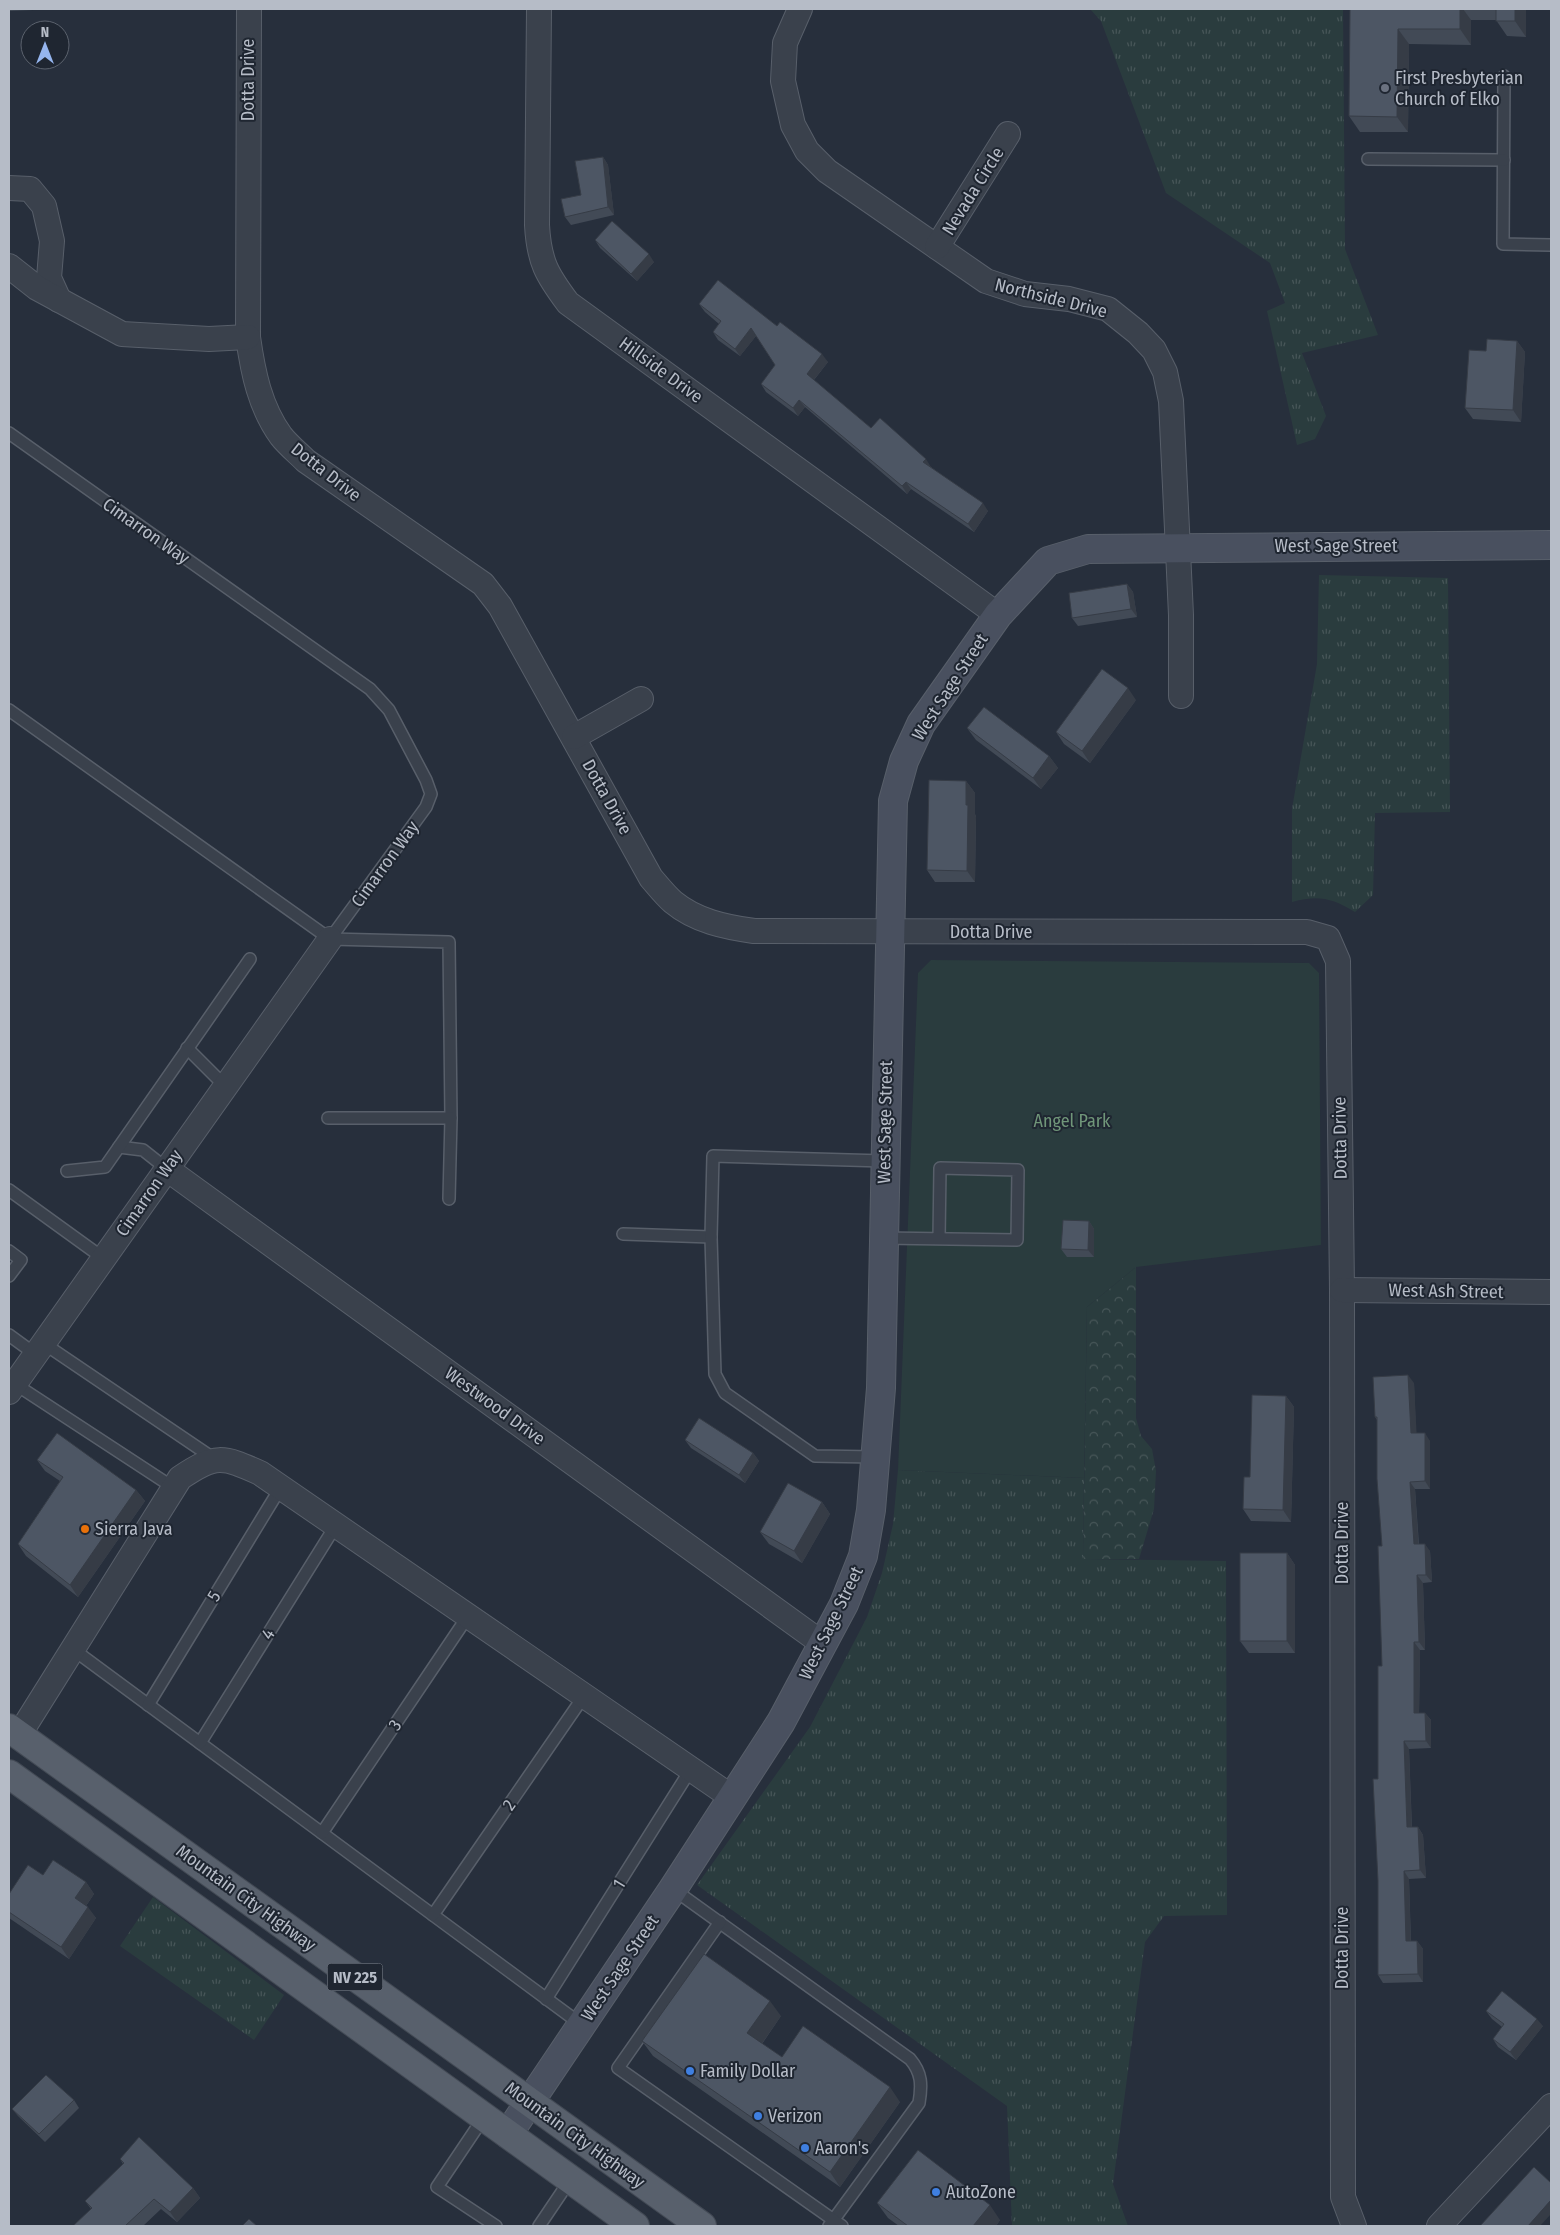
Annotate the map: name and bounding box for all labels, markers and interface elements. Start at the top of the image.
north arrow [20,20,70,70]
text: N [41,24,49,41]
street label: Dotta Drive [237,39,259,121]
place label: First Presbyterian Church of Elko [1395,67,1523,110]
marker: First Presbyterian Church of Elko [1379,82,1391,94]
street label: Nevada Circle [937,143,1009,239]
street label: Northside Drive [992,273,1110,323]
street label: Hillside Drive [615,332,707,408]
street label: Dotta Drive [287,438,365,506]
street label: Cimarron Way [98,493,194,569]
street label: West Sage Street [1274,535,1398,557]
street label: West Sage Street [907,629,993,745]
street label: Dotta Drive [577,755,637,839]
street label: Cimarron Way [346,817,424,911]
street label: Dotta Drive [950,921,1032,943]
street label: West Sage Street [873,1060,897,1184]
street label: Dotta Drive [1328,1096,1352,1180]
park label: Angel Park [1034,1110,1111,1132]
street label: Cimarron Way [111,1145,187,1241]
street label: West Ash Street [1388,1279,1504,1303]
street label: Westwood Drive [441,1362,549,1450]
street label: Dotta Drive [1331,1502,1353,1584]
place label: Sierra Java [95,1518,173,1540]
marker: Sierra Java [79,1523,91,1535]
street label: West Sage Street [794,1563,868,1683]
street label: 5 [202,1587,226,1605]
street label: 4 [256,1624,280,1644]
street label: 3 [384,1715,406,1735]
street label: 2 [498,1795,520,1815]
street label: Mountain City Highway [172,1840,320,1956]
street label: 1 [608,1875,630,1893]
street label: Dotta Drive [1331,1907,1353,1989]
street label: West Sage Street [576,1911,664,2025]
road number: NV 225 [328,1964,382,1990]
place label: Family Dollar [700,2060,796,2082]
marker: Family Dollar [684,2065,696,2077]
street label: Mountain City Highway [501,2077,649,2193]
place label: Verizon [768,2105,822,2127]
marker: Verizon [752,2110,764,2122]
place label: Aaron's [815,2137,869,2159]
marker: Aaron's [799,2142,811,2154]
place label: AutoZone [946,2181,1016,2203]
marker: AutoZone [930,2186,942,2198]

